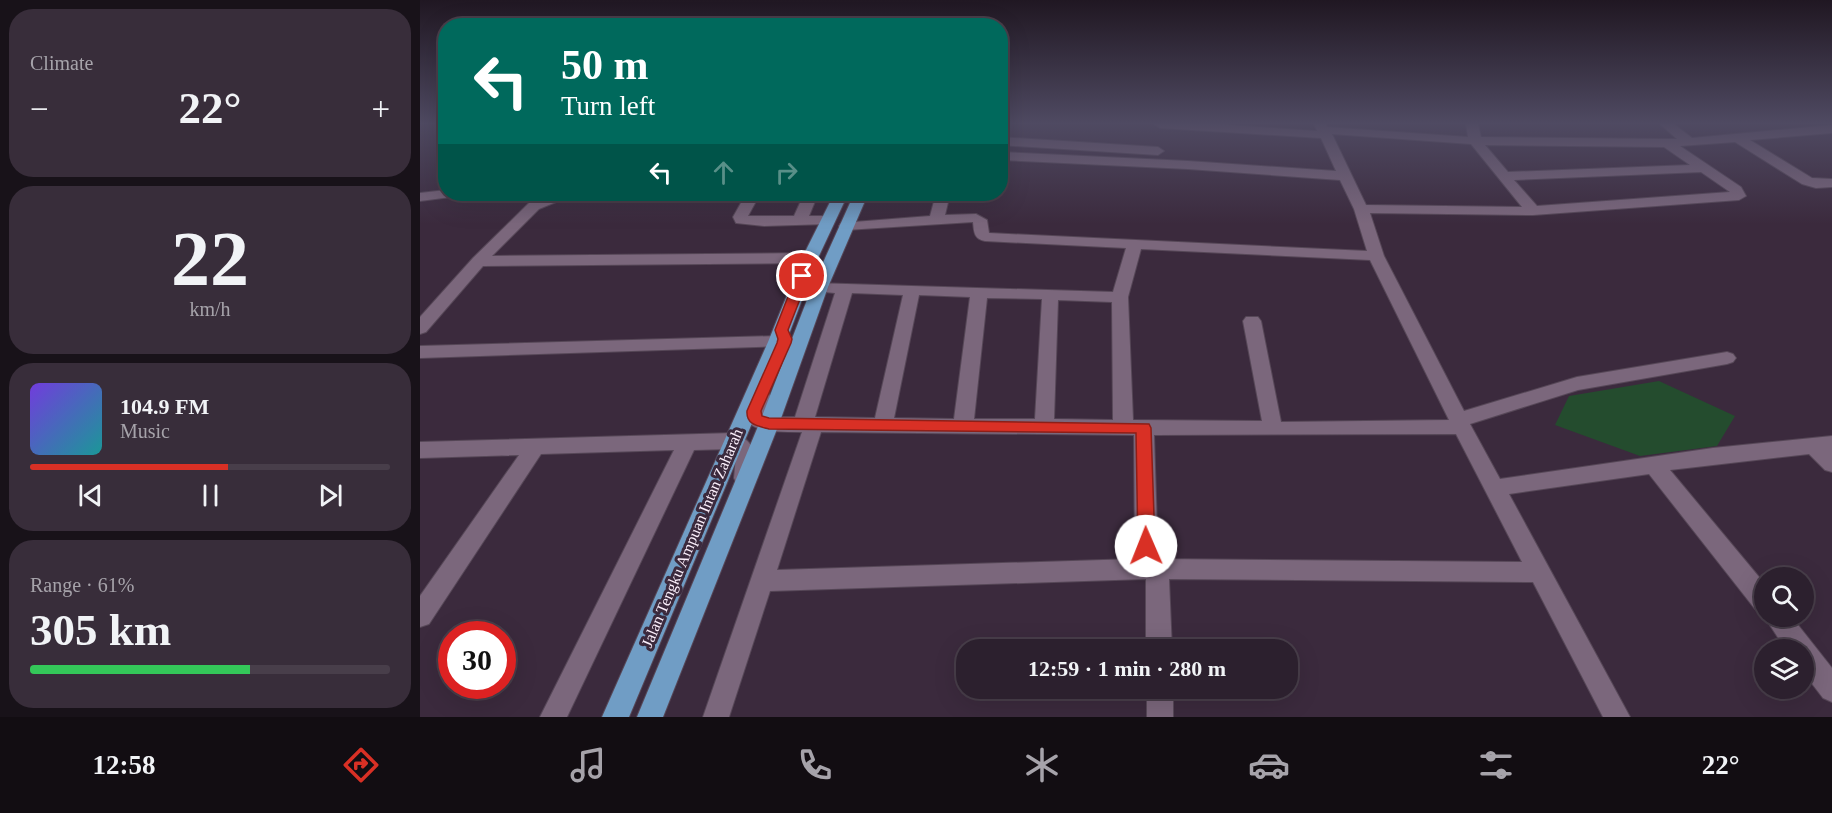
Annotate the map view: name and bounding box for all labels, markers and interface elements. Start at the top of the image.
icon: left [462,42,540,120]
text: 50 m [561,42,649,88]
text: Climate [30,52,93,74]
text: 22° [179,83,242,133]
text: − [30,91,49,127]
text: + [371,91,390,127]
text: Turn left [561,91,655,121]
icon: left [644,156,677,189]
icon: ahead [707,156,740,189]
icon: right [770,156,803,189]
text: 22 [171,215,249,302]
pin [776,250,827,301]
icon: arrive [785,259,818,292]
text: km/h [189,298,231,320]
text: 104.9 FM [120,394,209,419]
text: Music [120,420,170,442]
street label: Jalan Tengku Ampuan Intan Zaharah [638,426,747,650]
icon: previous [74,479,107,512]
icon: pause [194,479,227,512]
icon: next [314,479,347,512]
position arrow [1114,514,1178,578]
map controls [1754,567,1814,699]
button: search [1754,567,1814,627]
text: Range · 61% [30,574,134,596]
text: 305 km [30,605,171,655]
speed limit sign: 30 [438,621,516,699]
button: layers [1754,639,1814,699]
text: 12:59 · 1 min · 280 m [1028,656,1226,681]
icon: directions [340,744,382,786]
icon: music [567,744,609,786]
icon: phone [794,744,836,786]
icon: climate [1021,744,1063,786]
icon: car [1248,744,1290,786]
icon: filters [1475,744,1517,786]
text: 12:58 [92,750,155,780]
text: 22° [1702,750,1739,780]

